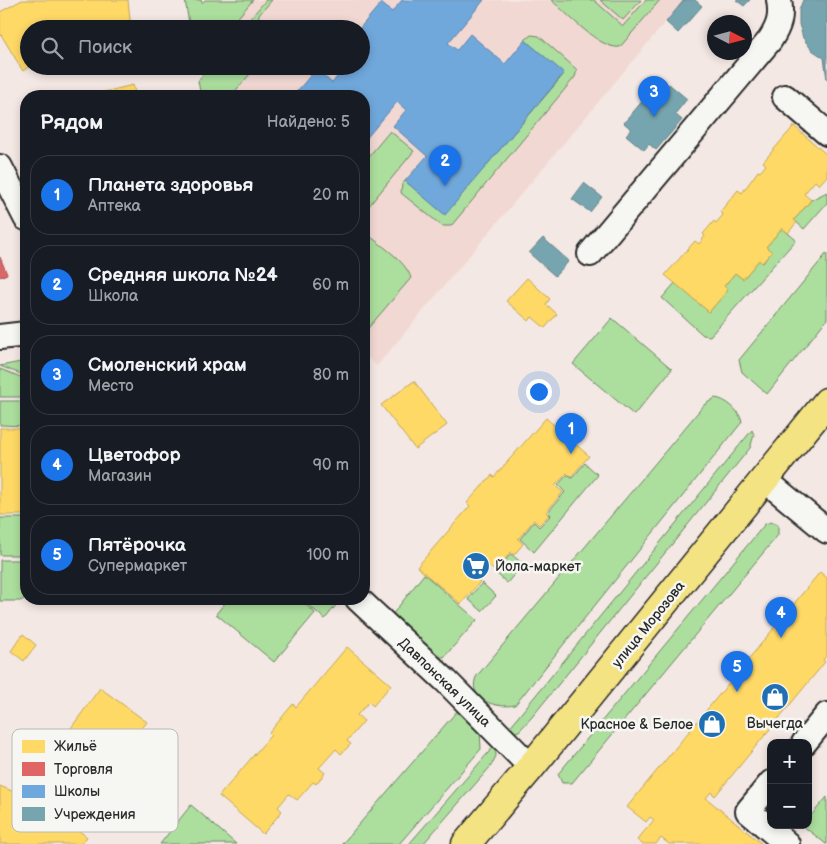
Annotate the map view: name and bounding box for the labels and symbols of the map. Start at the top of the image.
north arrow [707,15,752,60]
pin: 3 [638,76,670,117]
pin: 2 [429,145,461,186]
your location [526,379,552,405]
pin: 1 [555,413,587,454]
supermarket icon: Йола-маркет [461,551,491,581]
place label: Йола-маркет [495,558,582,575]
street label: улица Морозова [608,577,689,671]
pin: 4 [765,597,797,638]
street label: Давпонская улица [395,634,495,731]
pin: 5 [721,651,753,692]
shop icon: Вычегда [760,682,790,712]
shop icon: Красное & Белое [697,709,727,739]
place label: Вычегда [747,715,804,732]
place label: Красное & Белое [580,716,693,733]
legend [12,729,178,832]
text: Жильё [54,738,97,755]
text: Торговля [54,761,113,778]
text: Школы [54,783,100,800]
text: Учреждения [54,806,136,823]

